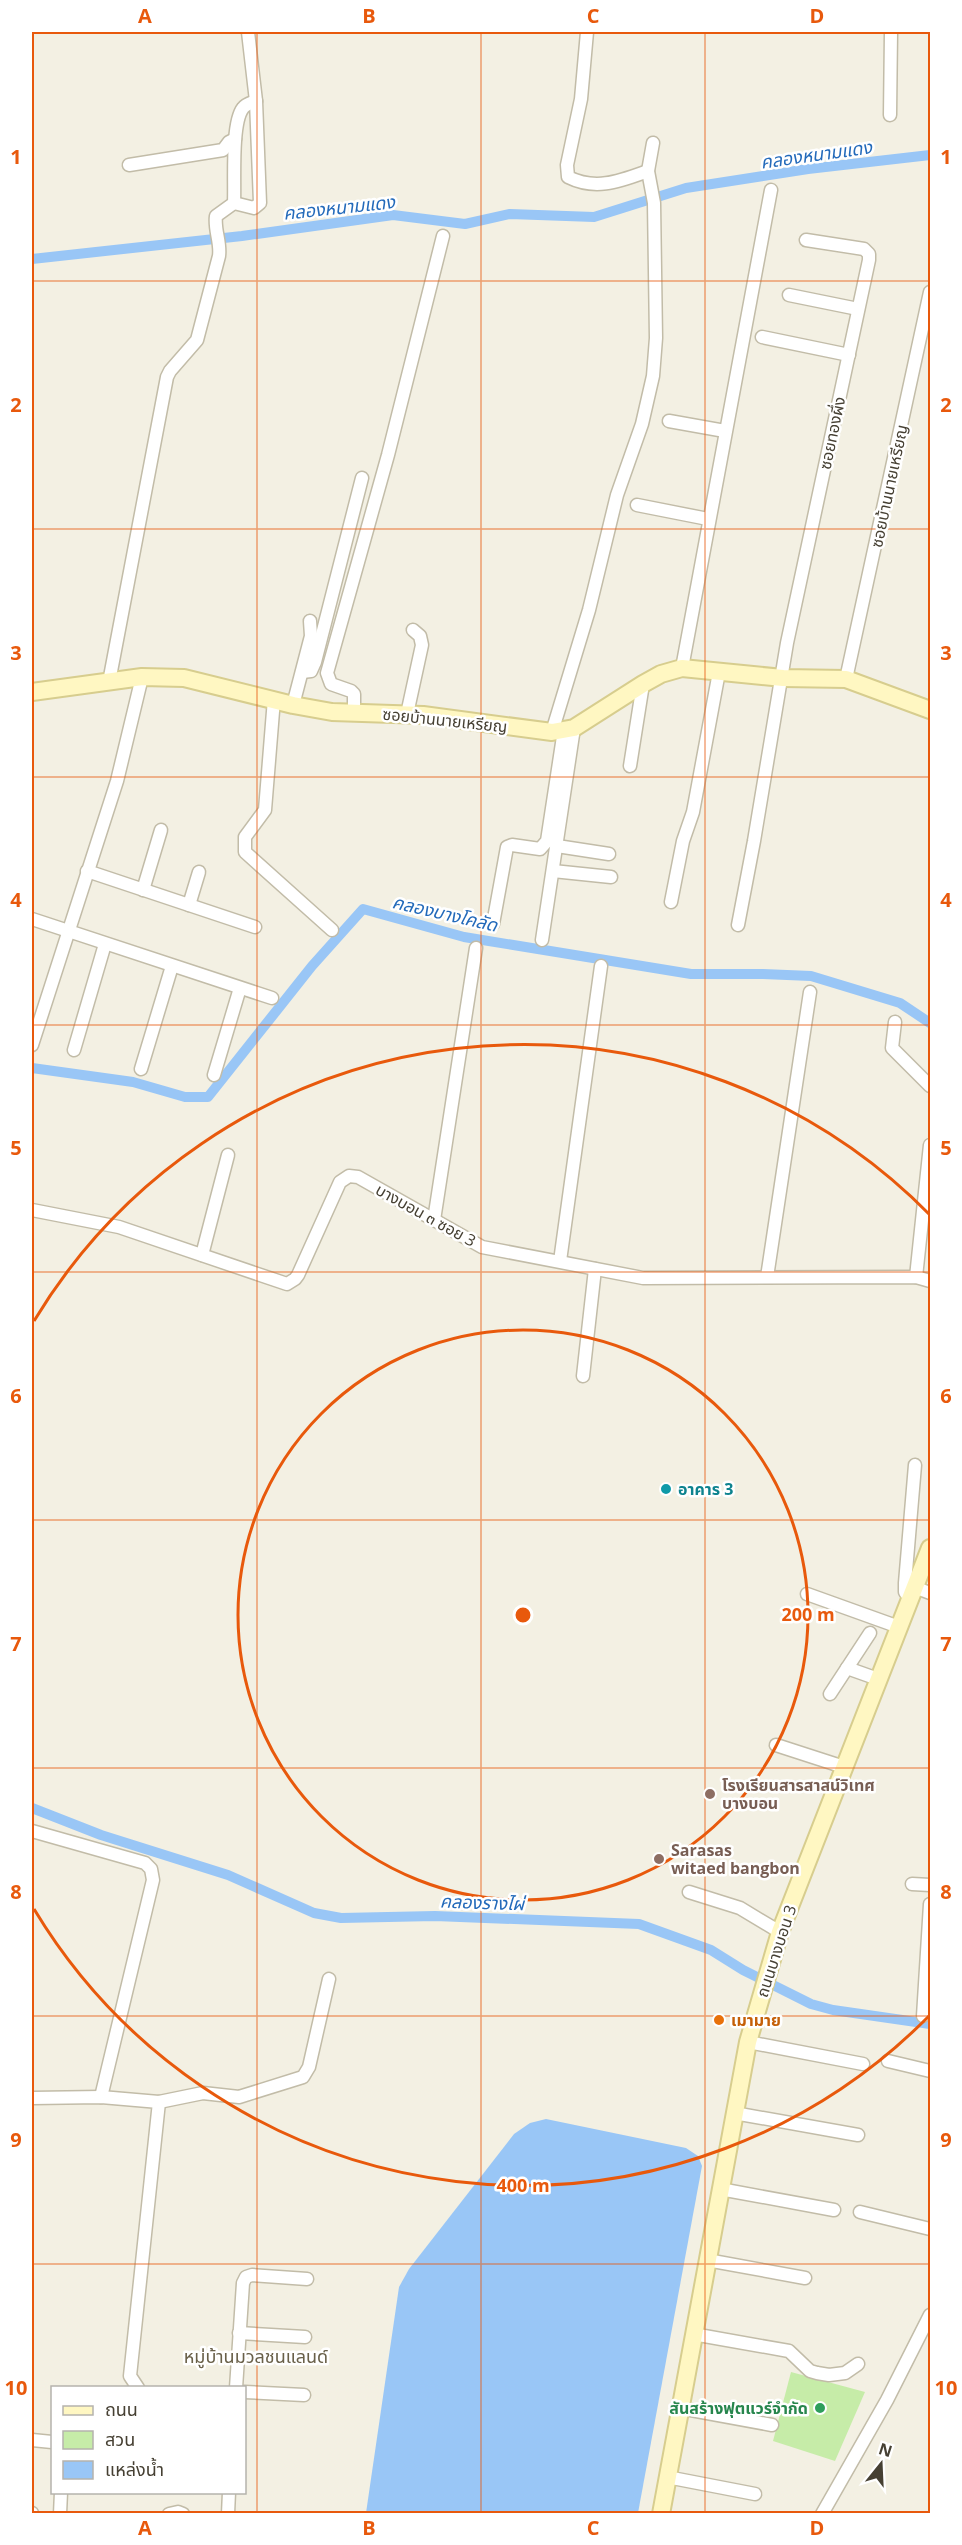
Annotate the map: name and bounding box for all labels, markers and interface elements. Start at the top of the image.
text: A [138,2,152,29]
text: B [362,2,376,29]
text: C [587,2,600,29]
text: D [810,2,824,29]
water label: คลองหนามแดง [759,134,874,174]
text: 1 [10,143,22,170]
text: 1 [940,143,952,170]
water label: คลองหนามแดง [282,189,397,225]
text: 2 [10,391,22,418]
text: 2 [940,391,952,418]
street label: ซอยทองผึ่ง [814,394,850,472]
street label: ซอยบ้านนายเหรียญ [865,422,913,550]
text: 3 [10,639,22,666]
text: 3 [940,639,952,666]
street label: ซอยบ้านนายเหรียญ [382,703,508,737]
text: 4 [10,886,22,913]
text: 4 [940,886,952,913]
water label: คลองบางโคลัด [390,889,501,937]
text: 5 [10,1134,22,1161]
text: 5 [940,1134,952,1161]
street label: บางบอน ๓ ซอย 3 [372,1178,480,1252]
text: 6 [10,1382,22,1409]
text: 6 [940,1382,952,1409]
place label: อาคาร 3 [678,1478,733,1500]
marker: อาคาร 3 [659,1482,673,1496]
text: 200 m [781,1602,835,1626]
centre of rings [513,1605,533,1625]
text: 7 [10,1630,22,1657]
text: 7 [940,1630,952,1657]
place label: โรงเรียนสารสาสน์วิเทศ บางบอน [722,1774,875,1814]
marker: โรงเรียนสารสาสน์วิเทศ บางบอน [703,1787,717,1801]
place label: Sarasas witaed bangbon [671,1839,800,1879]
marker: Sarasas witaed bangbon [652,1852,666,1866]
text: 8 [10,1878,22,1905]
text: 8 [940,1878,952,1905]
water label: คลองรางไผ่ [439,1889,528,1916]
street label: ถนนบางบอน 3 [751,1902,801,2000]
place label: เมามาย [731,2009,781,2031]
marker: เมามาย [712,2013,726,2027]
text: 9 [10,2126,22,2153]
text: 9 [940,2126,952,2153]
text: 400 m [496,2173,550,2197]
district label: หมู่บ้านมวลชนแลนด์ [184,2344,328,2369]
text: 10 [5,2374,27,2401]
text: 10 [935,2374,957,2401]
legend [51,2386,246,2494]
text: ถนน [105,2397,138,2421]
place label: สันสร้างฟุตแวร์จำกัด [669,2397,808,2419]
marker: สันสร้างฟุตแวร์จำกัด [813,2401,827,2415]
text: สวน [105,2427,135,2451]
north arrow [851,2434,911,2494]
text: N [876,2437,895,2462]
text: แหล่งน้ำ [105,2457,164,2481]
text: A [138,2514,152,2541]
text: B [362,2514,376,2541]
text: C [587,2514,600,2541]
text: D [810,2514,824,2541]

